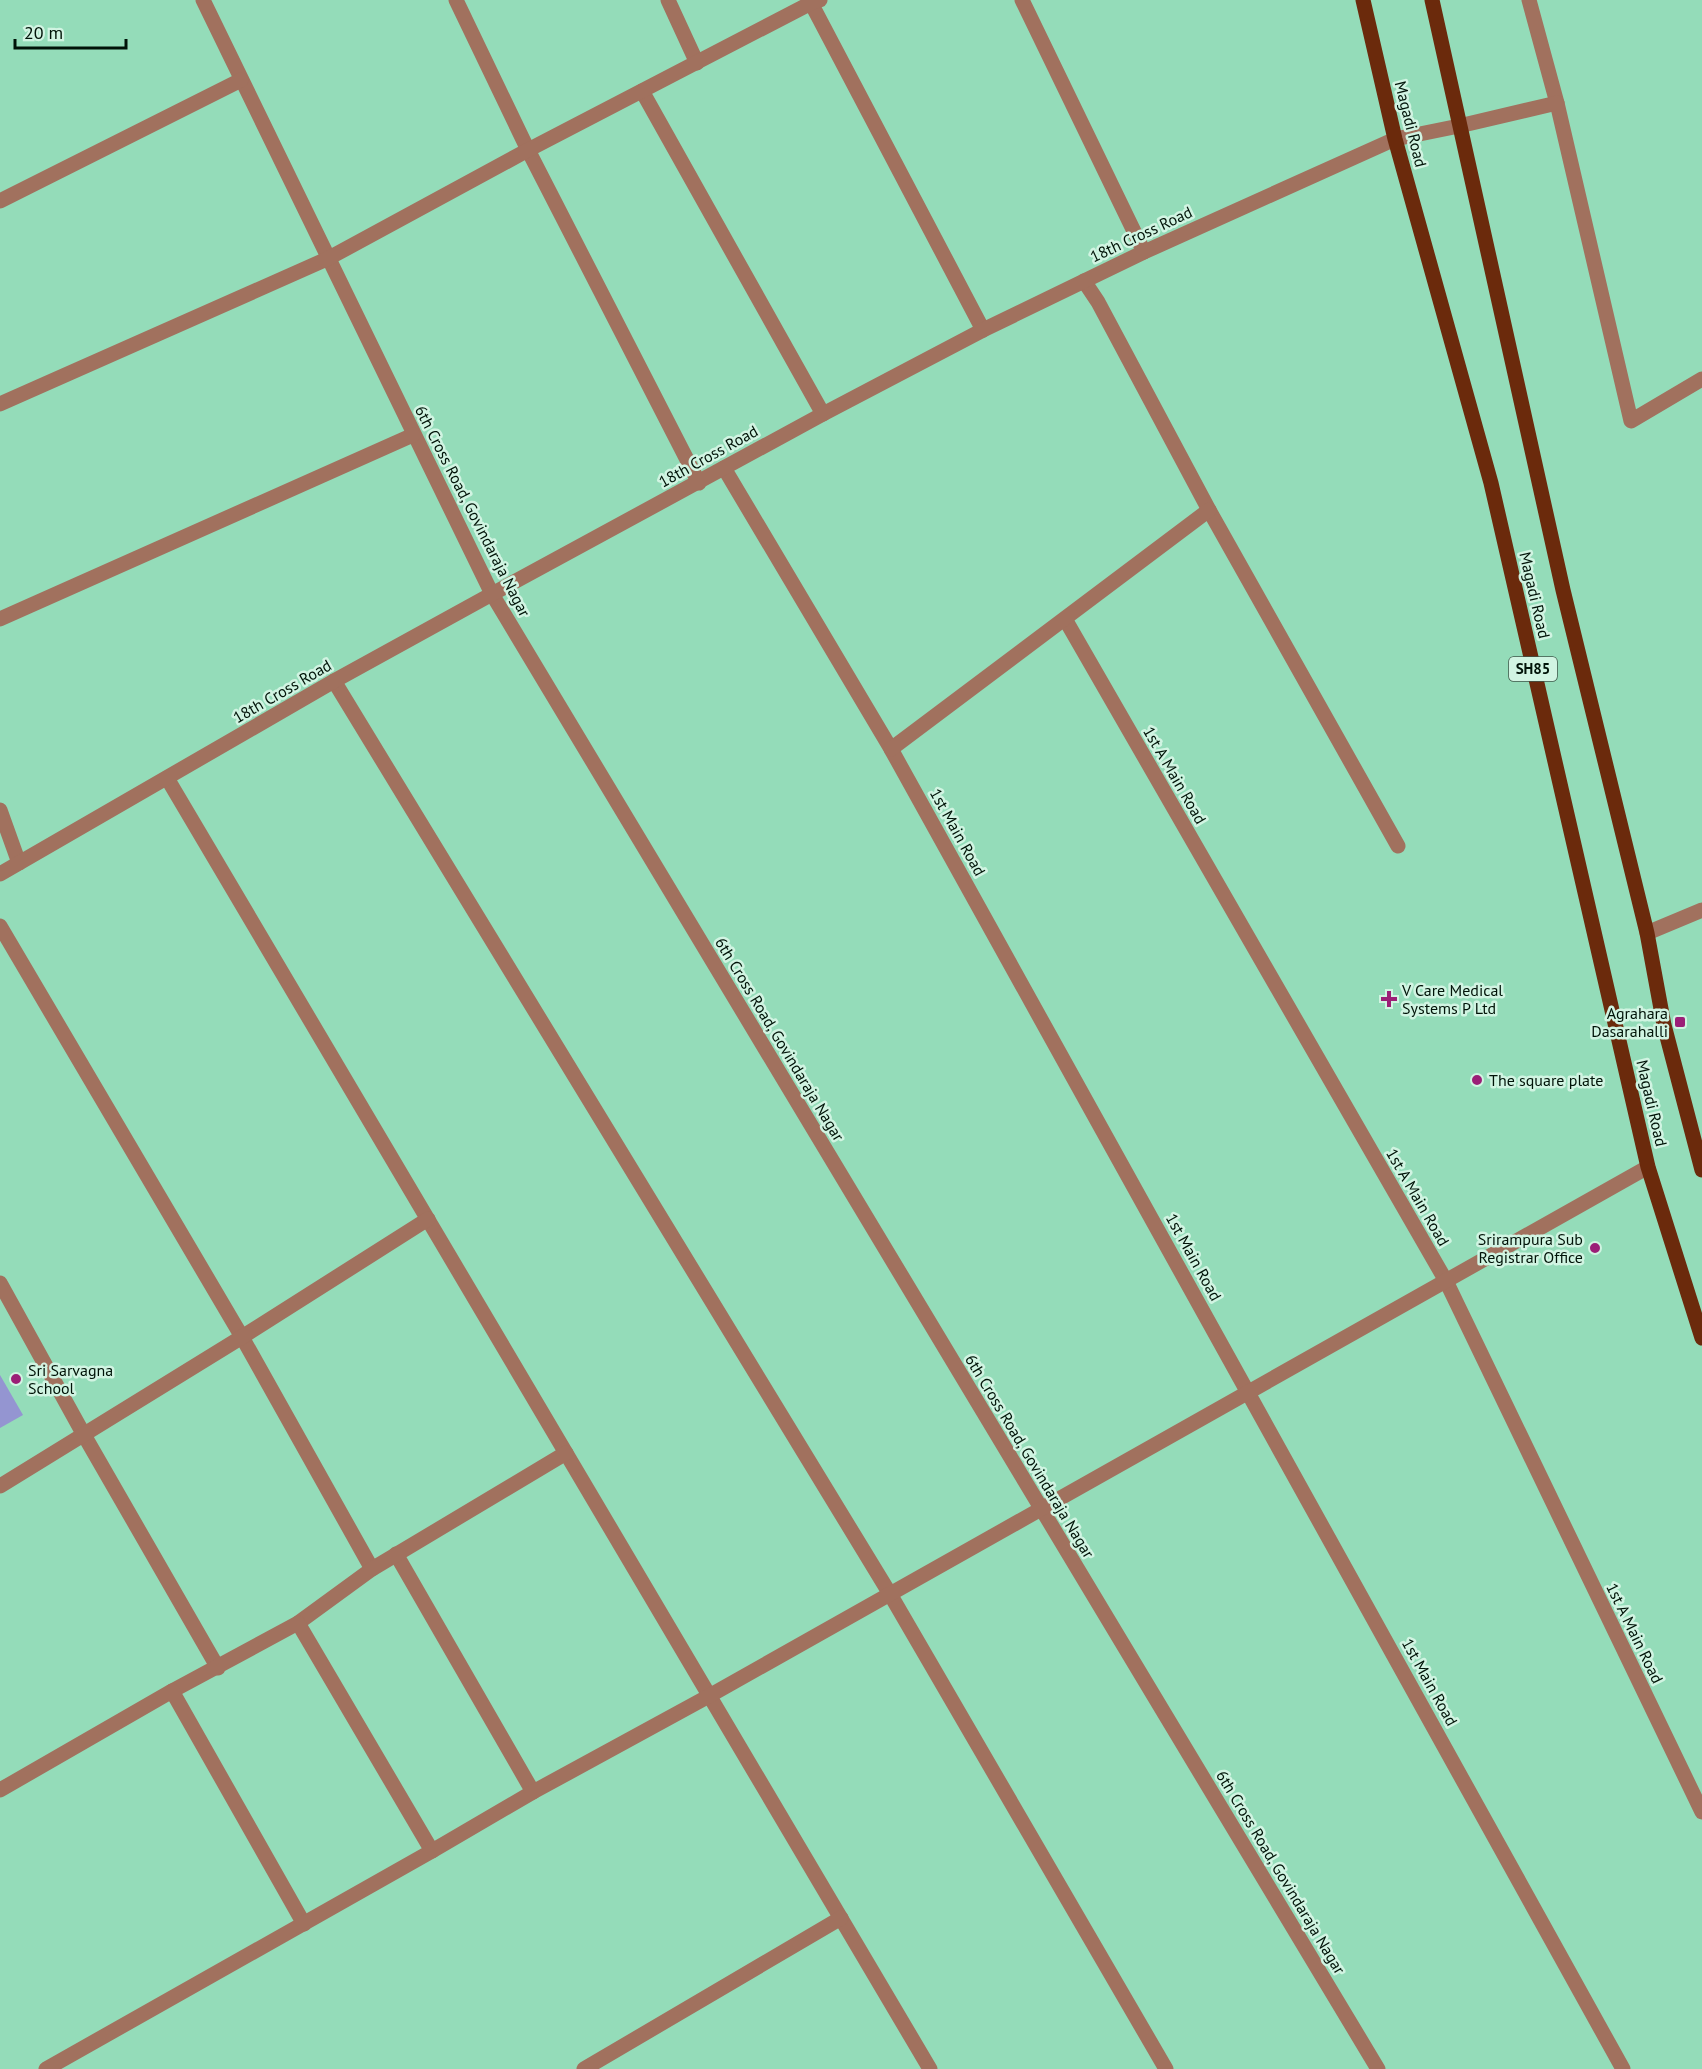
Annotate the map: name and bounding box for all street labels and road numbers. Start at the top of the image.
street label: Magadi Road [1391,79,1431,169]
street label: 18th Cross Road [1087,202,1195,266]
street label: 6th Cross Road, Govindaraja Nagar [411,402,535,620]
street label: 18th Cross Road [655,420,761,492]
street label: Magadi Road [1515,550,1555,640]
street label: 18th Cross Road [229,655,335,727]
road number: SH85 [1509,657,1557,681]
street label: 1st A Main Road [1139,723,1211,827]
street label: 1st Main Road [926,785,990,879]
street label: 6th Cross Road, Govindaraja Nagar [711,933,849,1145]
street label: Magadi Road [1632,1058,1672,1148]
street label: 1st A Main Road [1382,1145,1454,1249]
street label: 1st Main Road [1162,1210,1226,1304]
street label: 6th Cross Road, Govindaraja Nagar [961,1350,1099,1562]
street label: 1st A Main Road [1602,1579,1668,1687]
street label: 1st Main Road [1398,1635,1462,1729]
street label: 6th Cross Road, Govindaraja Nagar [1212,1766,1350,1978]

